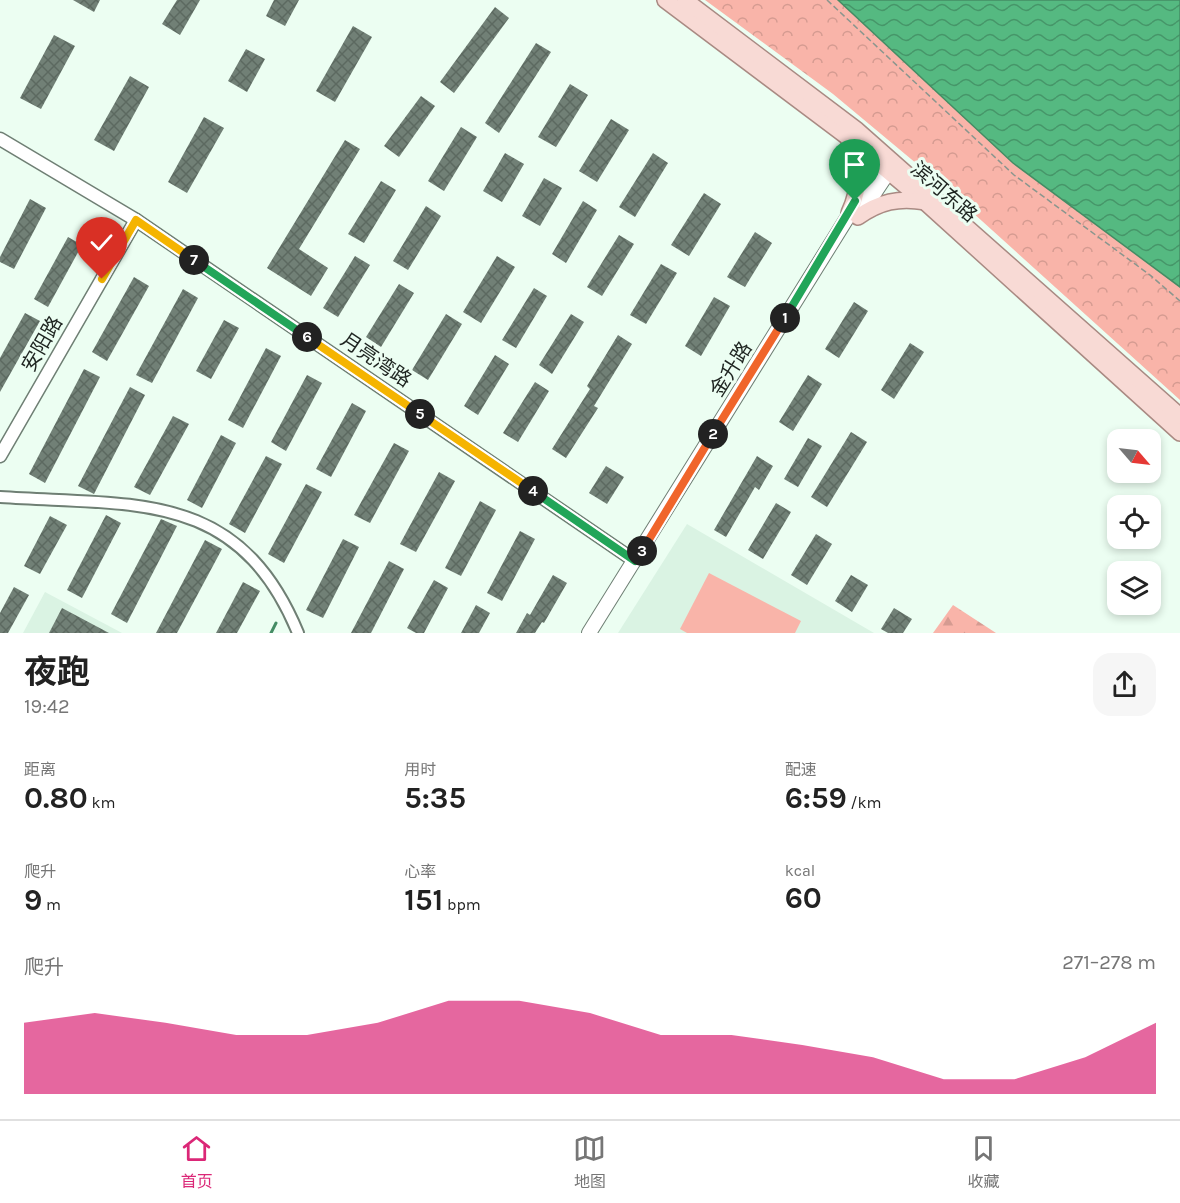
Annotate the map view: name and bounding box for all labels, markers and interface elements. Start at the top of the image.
pin [829,139,880,201]
icon: arrive [838,148,871,181]
street label: 滨河东路 [906,157,982,227]
pin [76,217,127,279]
icon: check [85,226,118,259]
pin: 7 [179,245,209,275]
text: 7 [190,250,198,269]
pin: 1 [770,303,800,333]
text: 1 [782,308,788,327]
street label: 安阳路 [17,312,67,376]
pin: 6 [292,322,322,352]
text: 6 [302,327,312,346]
street label: 月亮湾路 [336,328,416,392]
street label: 金升路 [705,337,757,401]
pin: 5 [405,399,435,429]
text: 5 [415,404,425,423]
pin: 2 [698,419,728,449]
text: 2 [708,424,718,443]
north arrow [1107,429,1161,483]
map controls [1107,429,1161,615]
pin: 4 [518,476,548,506]
text: 4 [528,481,538,500]
button: locate [1107,495,1161,549]
pin: 3 [627,536,657,566]
text: 3 [637,541,647,560]
button: layers [1107,561,1161,615]
text: 夜跑 [24,653,90,691]
button: share [1093,653,1156,716]
text: 19:42 [24,695,70,718]
text: 距离 [24,760,56,779]
text: 用时 [404,760,436,779]
text: 配速 [785,760,817,779]
text: 0.80 [24,780,88,816]
text: 5:35 [404,780,466,816]
text: 6:59 [785,780,847,816]
text: km [88,793,116,812]
text: /km [847,793,881,812]
text: kcal [785,861,815,880]
text: 爬升 [24,862,56,881]
text: 心率 [404,862,436,881]
text: 60 [785,880,822,916]
text: 9 [24,882,42,918]
text: 151 [404,882,443,918]
text: m [42,895,61,914]
text: bpm [443,895,481,914]
text: 271–278 m [1062,951,1156,974]
text: 爬升 [24,956,64,979]
tab: 首页 [180,1132,213,1192]
tab: 地图 [573,1132,606,1192]
tab: 收藏 [967,1132,1000,1192]

